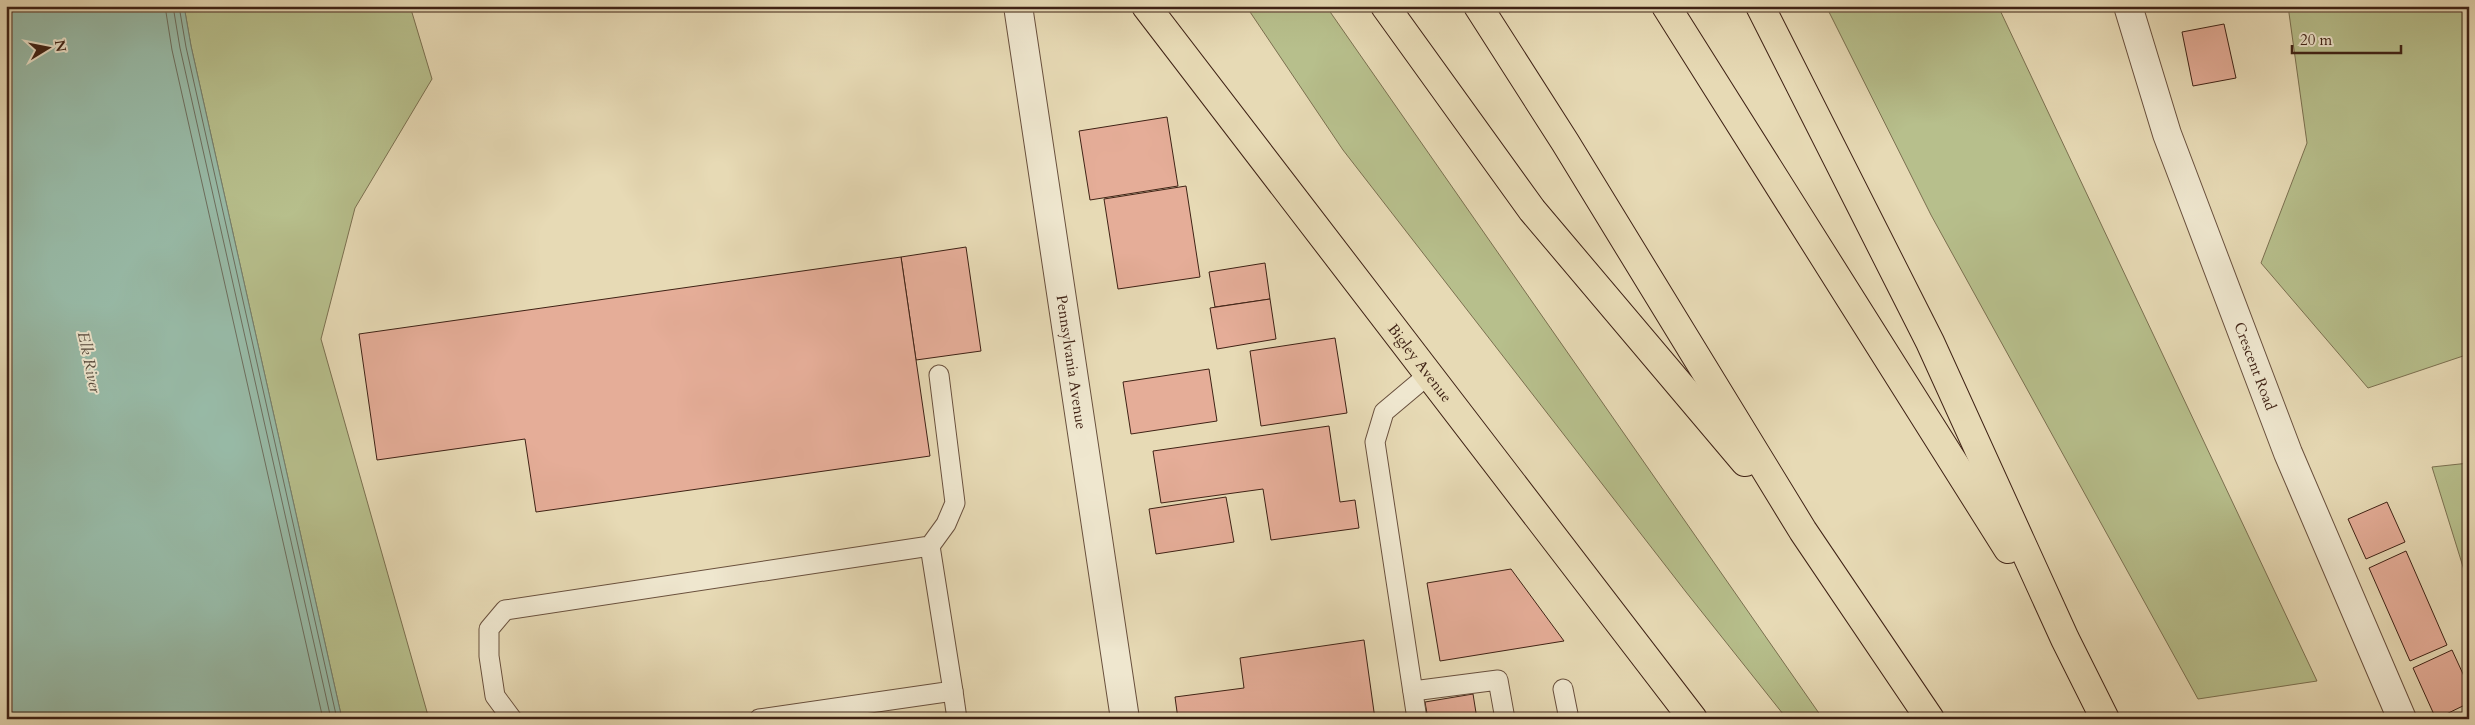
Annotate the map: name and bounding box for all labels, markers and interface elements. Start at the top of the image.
north arrow [22,22,72,72]
scale bar [2292,22,2401,54]
text: 20 m [2300,30,2332,50]
text: N [50,38,71,53]
street label: Pennsylvania Avenue [1051,294,1091,431]
street label: Crescent Road [2229,319,2281,413]
street label: Bigley Avenue [1383,320,1457,407]
water label: Elk River [72,330,106,396]

